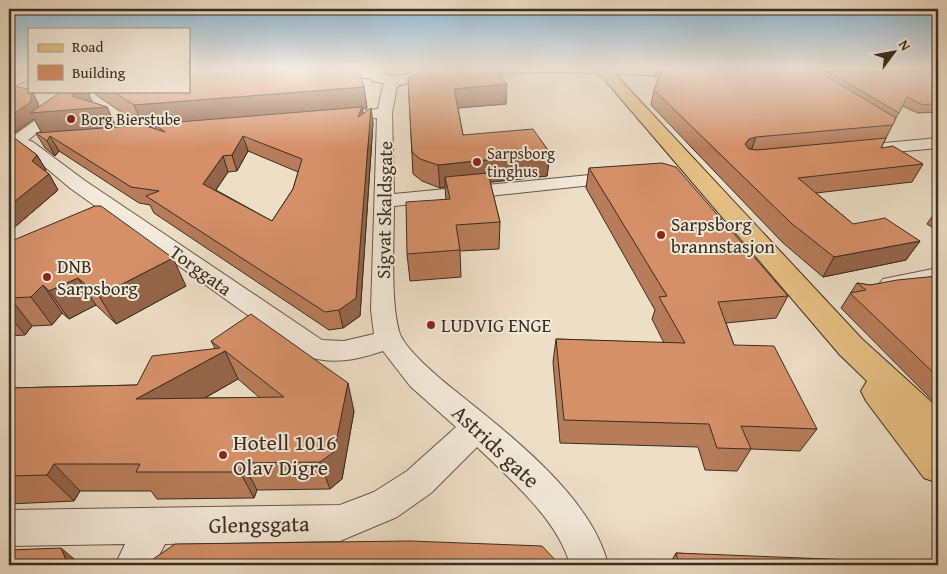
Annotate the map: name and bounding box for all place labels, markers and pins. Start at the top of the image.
place label: Borg Bierstube [81,107,180,131]
marker: Borg Bierstube [65,113,77,125]
place label: Sarpsborg tinghus [487,141,555,183]
marker: Sarpsborg tinghus [471,156,483,168]
place label: Sarpsborg brannstasjon [671,210,775,260]
marker: Sarpsborg brannstasjon [655,229,667,241]
place label: DNB Sarpsborg [57,252,138,302]
marker: DNB Sarpsborg [41,271,53,283]
place label: LUDVIG ENGE [441,311,552,339]
marker: LUDVIG ENGE [425,319,437,331]
place label: Hotell 1016 Olav Digre [233,426,336,483]
marker: Hotell 1016 Olav Digre [217,449,229,461]

